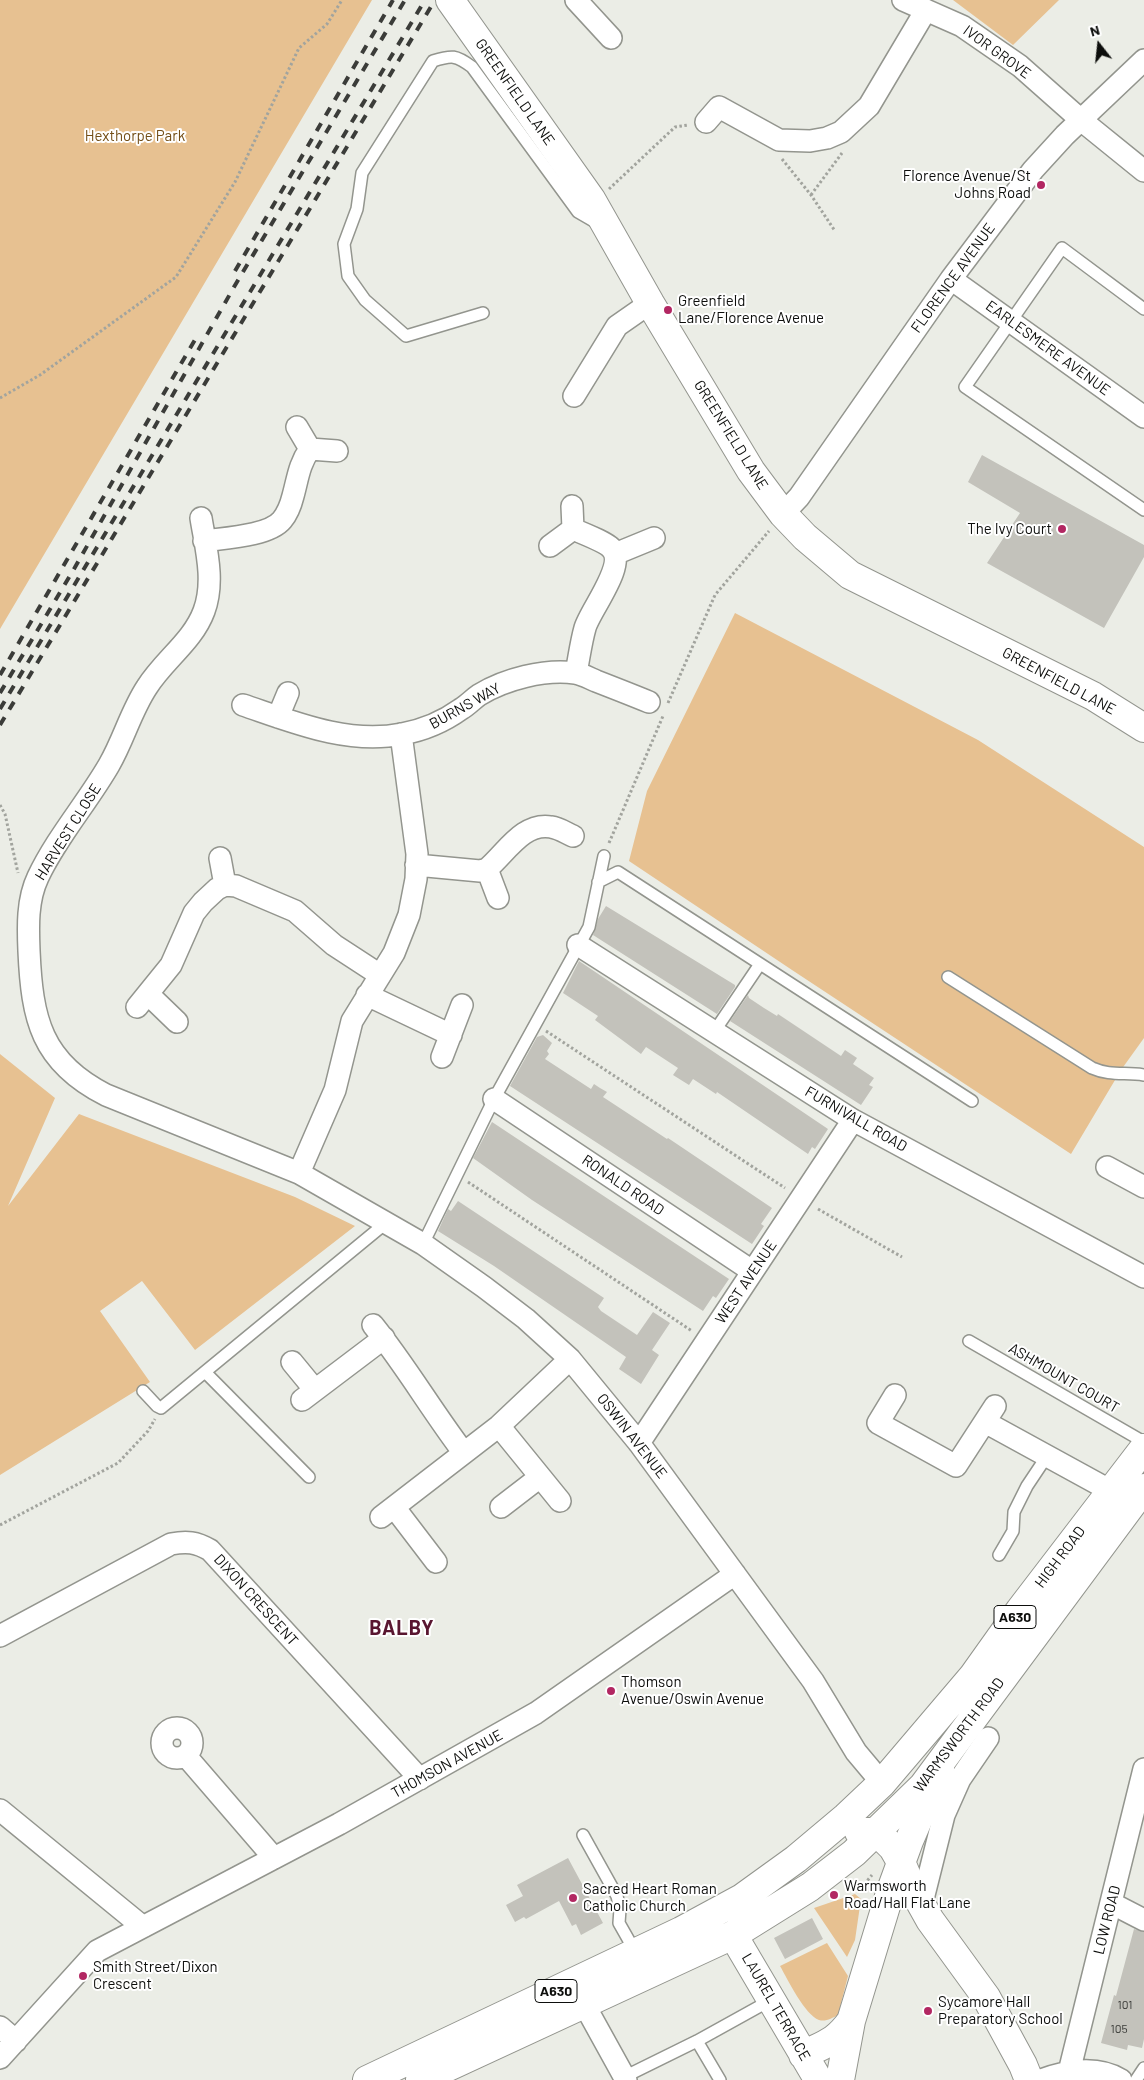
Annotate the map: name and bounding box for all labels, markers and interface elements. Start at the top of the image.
north arrow [1074,20,1124,70]
street label: IVOR GROVE [960,21,1034,83]
text: N [1088,21,1102,40]
street label: GREENFIELD LANE [471,35,559,149]
park label: Hexthorpe Park [85,127,185,145]
place label: Florence Avenue/St Johns Road [903,167,1031,202]
marker: Florence Avenue/St Johns Road [1035,179,1047,191]
street label: FLORENCE AVENUE [907,220,999,336]
place label: Greenfield Lane/Florence Avenue [678,292,824,327]
street label: EARLESMERE AVENUE [982,297,1114,399]
marker: Greenfield Lane/Florence Avenue [662,304,674,316]
street label: GREENFIELD LANE [690,377,772,493]
place label: The Ivy Court [967,520,1052,538]
marker: The Ivy Court [1056,523,1068,535]
street label: GREENFIELD LANE [999,643,1119,719]
street label: BURNS WAY [426,679,504,733]
street label: HARVEST CLOSE [31,780,105,884]
street label: FURNIVALL ROAD [802,1082,910,1156]
street label: RONALD ROAD [578,1151,668,1219]
street label: WEST AVENUE [711,1237,781,1327]
street label: ASHMOUNT COURT [1006,1339,1122,1417]
street label: OSWIN AVENUE [593,1390,671,1482]
street label: HIGH ROAD [1031,1523,1089,1591]
street label: DIXON CRESCENT [210,1550,302,1650]
road number: A630 [994,1605,1036,1628]
district label: BALBY [369,1616,435,1640]
place label: Thomson Avenue/Oswin Avenue [621,1673,764,1708]
street label: WARMSWORTH ROAD [910,1674,1008,1796]
marker: Thomson Avenue/Oswin Avenue [605,1685,617,1697]
street label: THOMSON AVENUE [388,1726,506,1802]
place label: Warmsworth Road/Hall Flat Lane [844,1877,971,1912]
place label: Sacred Heart Roman Catholic Church [583,1880,717,1915]
street label: LOW ROAD [1090,1884,1124,1956]
marker: Warmsworth Road/Hall Flat Lane [828,1889,840,1901]
marker: Sacred Heart Roman Catholic Church [567,1892,579,1904]
street label: LAUREL TERRACE [738,1950,814,2064]
place label: Smith Street/Dixon Crescent [93,1958,218,1993]
marker: Smith Street/Dixon Crescent [77,1970,89,1982]
road number: A630 [535,1980,577,2002]
place label: Sycamore Hall Preparatory School [938,1993,1063,2028]
house number: 101 [1118,1998,1132,2012]
marker: Sycamore Hall Preparatory School [922,2005,934,2017]
house number: 105 [1110,2022,1128,2036]

